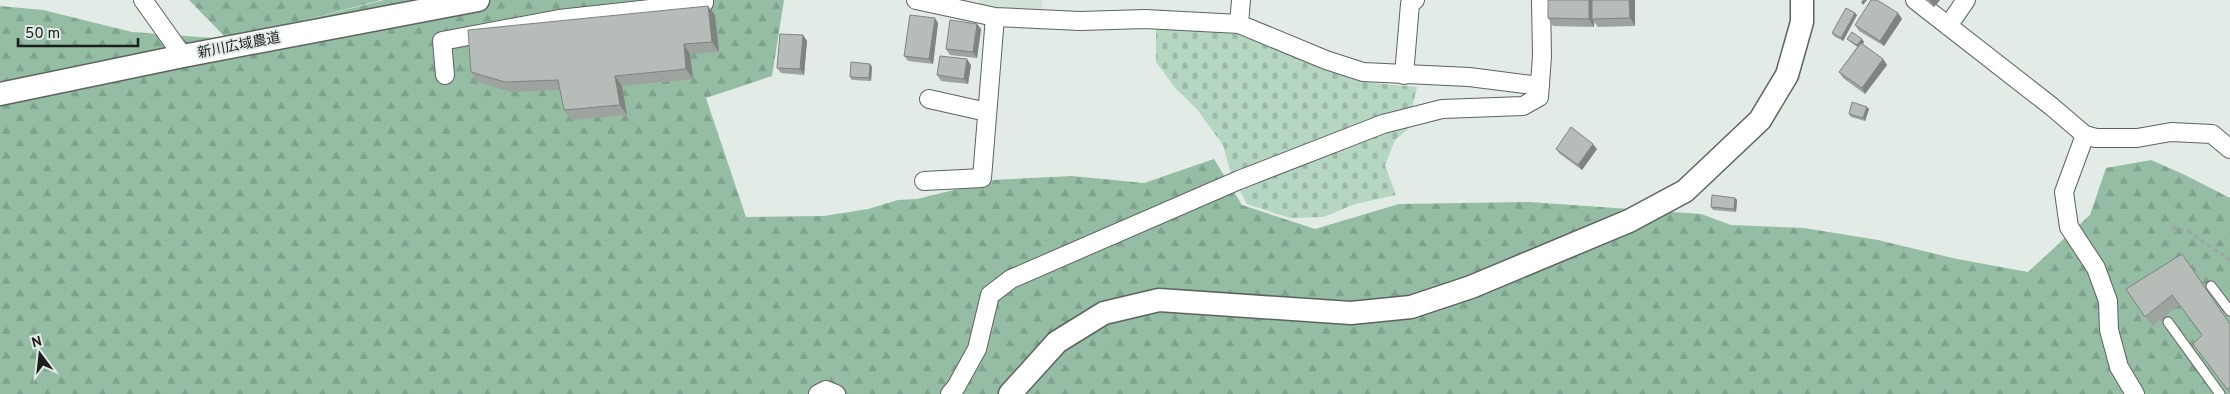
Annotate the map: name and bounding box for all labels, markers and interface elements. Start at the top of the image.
scale bar [18,15,138,47]
text: 50 m [25,25,60,44]
street label: 新川広域農道 [196,30,282,62]
north arrow [15,329,65,379]
text: N [30,333,44,352]

